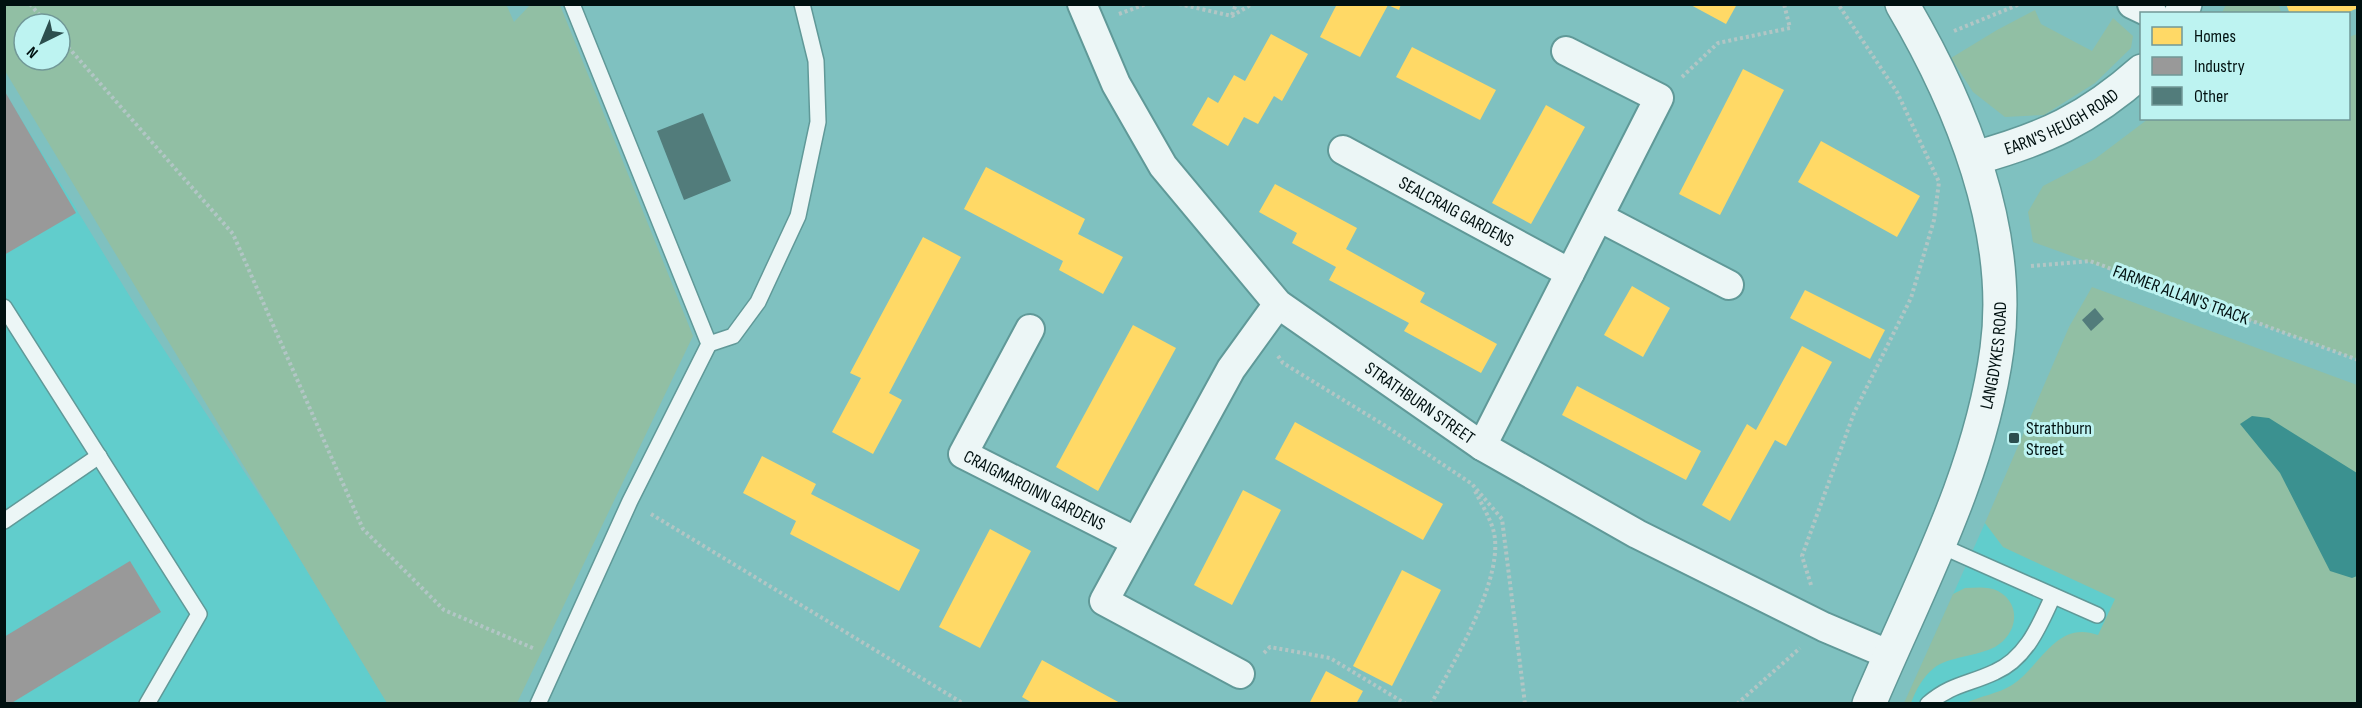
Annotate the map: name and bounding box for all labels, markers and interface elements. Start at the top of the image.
north arrow [12,12,72,72]
legend [2140,12,2350,120]
text: Homes [2194,26,2236,47]
text: N [23,42,42,62]
text: Industry [2194,56,2245,77]
street label: EARN'S HEUGH ROAD [2002,84,2123,159]
text: Other [2194,86,2228,107]
street label: SEALCRAIG GARDENS [1395,172,1518,251]
street label: FARMER ALLAN'S TRACK [2110,261,2253,330]
street label: LANGDYKES ROAD [1975,302,2010,411]
street label: STRATHBURN STREET [1361,357,1479,448]
place label: Strathburn Street [2026,418,2092,460]
marker: Strathburn Street [2007,431,2021,445]
street label: CRAIGMAROINN GARDENS [960,446,1109,535]

